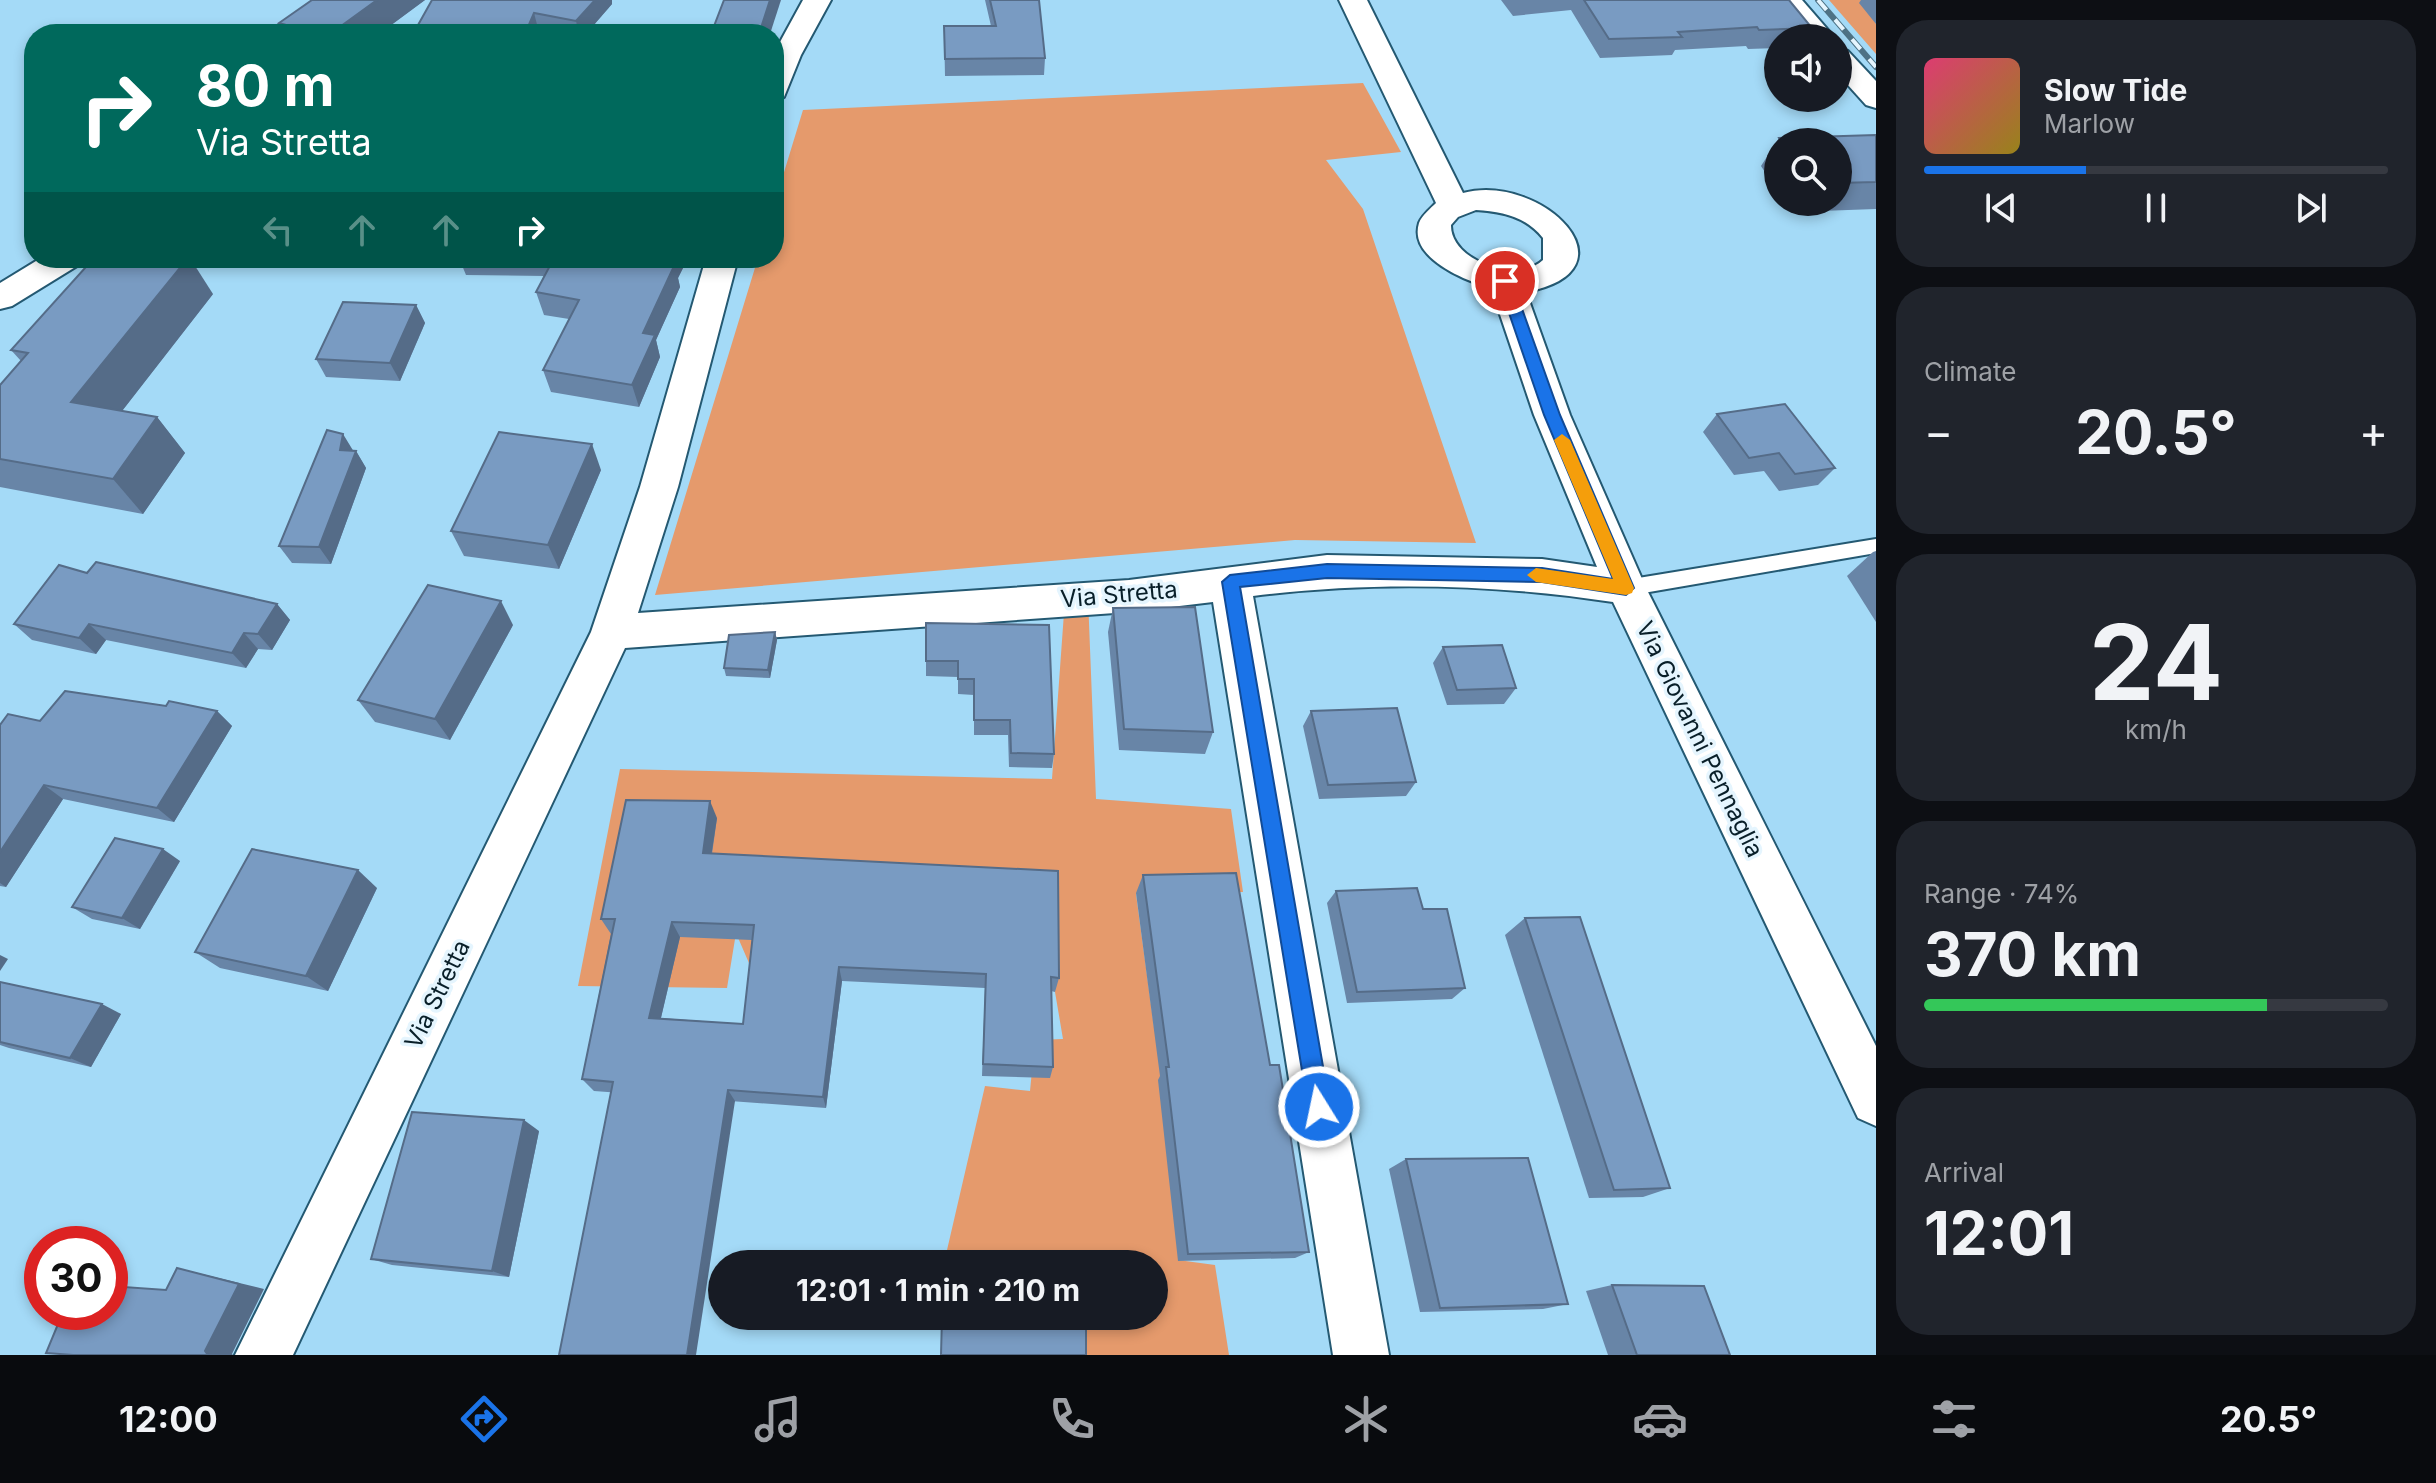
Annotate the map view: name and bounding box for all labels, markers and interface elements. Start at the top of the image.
map controls [1764,24,1852,216]
button: sound [1764,24,1852,112]
text: 80 m [196,52,335,120]
icon: right [64,56,168,160]
text: Slow Tide [2044,72,2187,108]
text: Marlow [2044,108,2135,139]
text: Via Stretta [196,120,372,164]
button: search [1764,128,1852,216]
icon: previous [1979,186,2023,230]
icon: pause [2134,186,2178,230]
icon: next [2289,186,2333,230]
icon: left [256,208,300,252]
icon: ahead [340,208,384,252]
icon: ahead [424,208,468,252]
icon: right [508,208,552,252]
pin [1471,247,1539,315]
icon: arrive [1483,259,1527,303]
text: Climate [1924,356,2016,387]
text: 20.5° [2075,396,2237,468]
text: − [1924,405,1953,459]
text: + [2359,405,2388,459]
street label: Via Stretta [1059,574,1179,614]
text: 24 [2089,599,2223,725]
street label: Via Giovanni Pennaglia [1630,616,1770,862]
text: km/h [2125,714,2187,745]
text: Range · 74% [1924,878,2079,909]
text: 370 km [1924,918,2141,990]
street label: Via Stretta [398,935,476,1053]
position arrow [1277,1065,1361,1149]
text: Arrival [1924,1157,2004,1188]
text: 12:01 [1924,1197,2074,1269]
speed limit sign: 30 [24,1226,128,1330]
text: 12:01 · 1 min · 210 m [796,1272,1080,1308]
icon: directions [456,1391,512,1447]
icon: music [750,1391,806,1447]
icon: phone [1044,1391,1100,1447]
icon: climate [1338,1391,1394,1447]
icon: car [1632,1391,1688,1447]
icon: filters [1926,1391,1982,1447]
text: 12:00 [119,1397,218,1441]
text: 20.5° [2220,1397,2317,1441]

